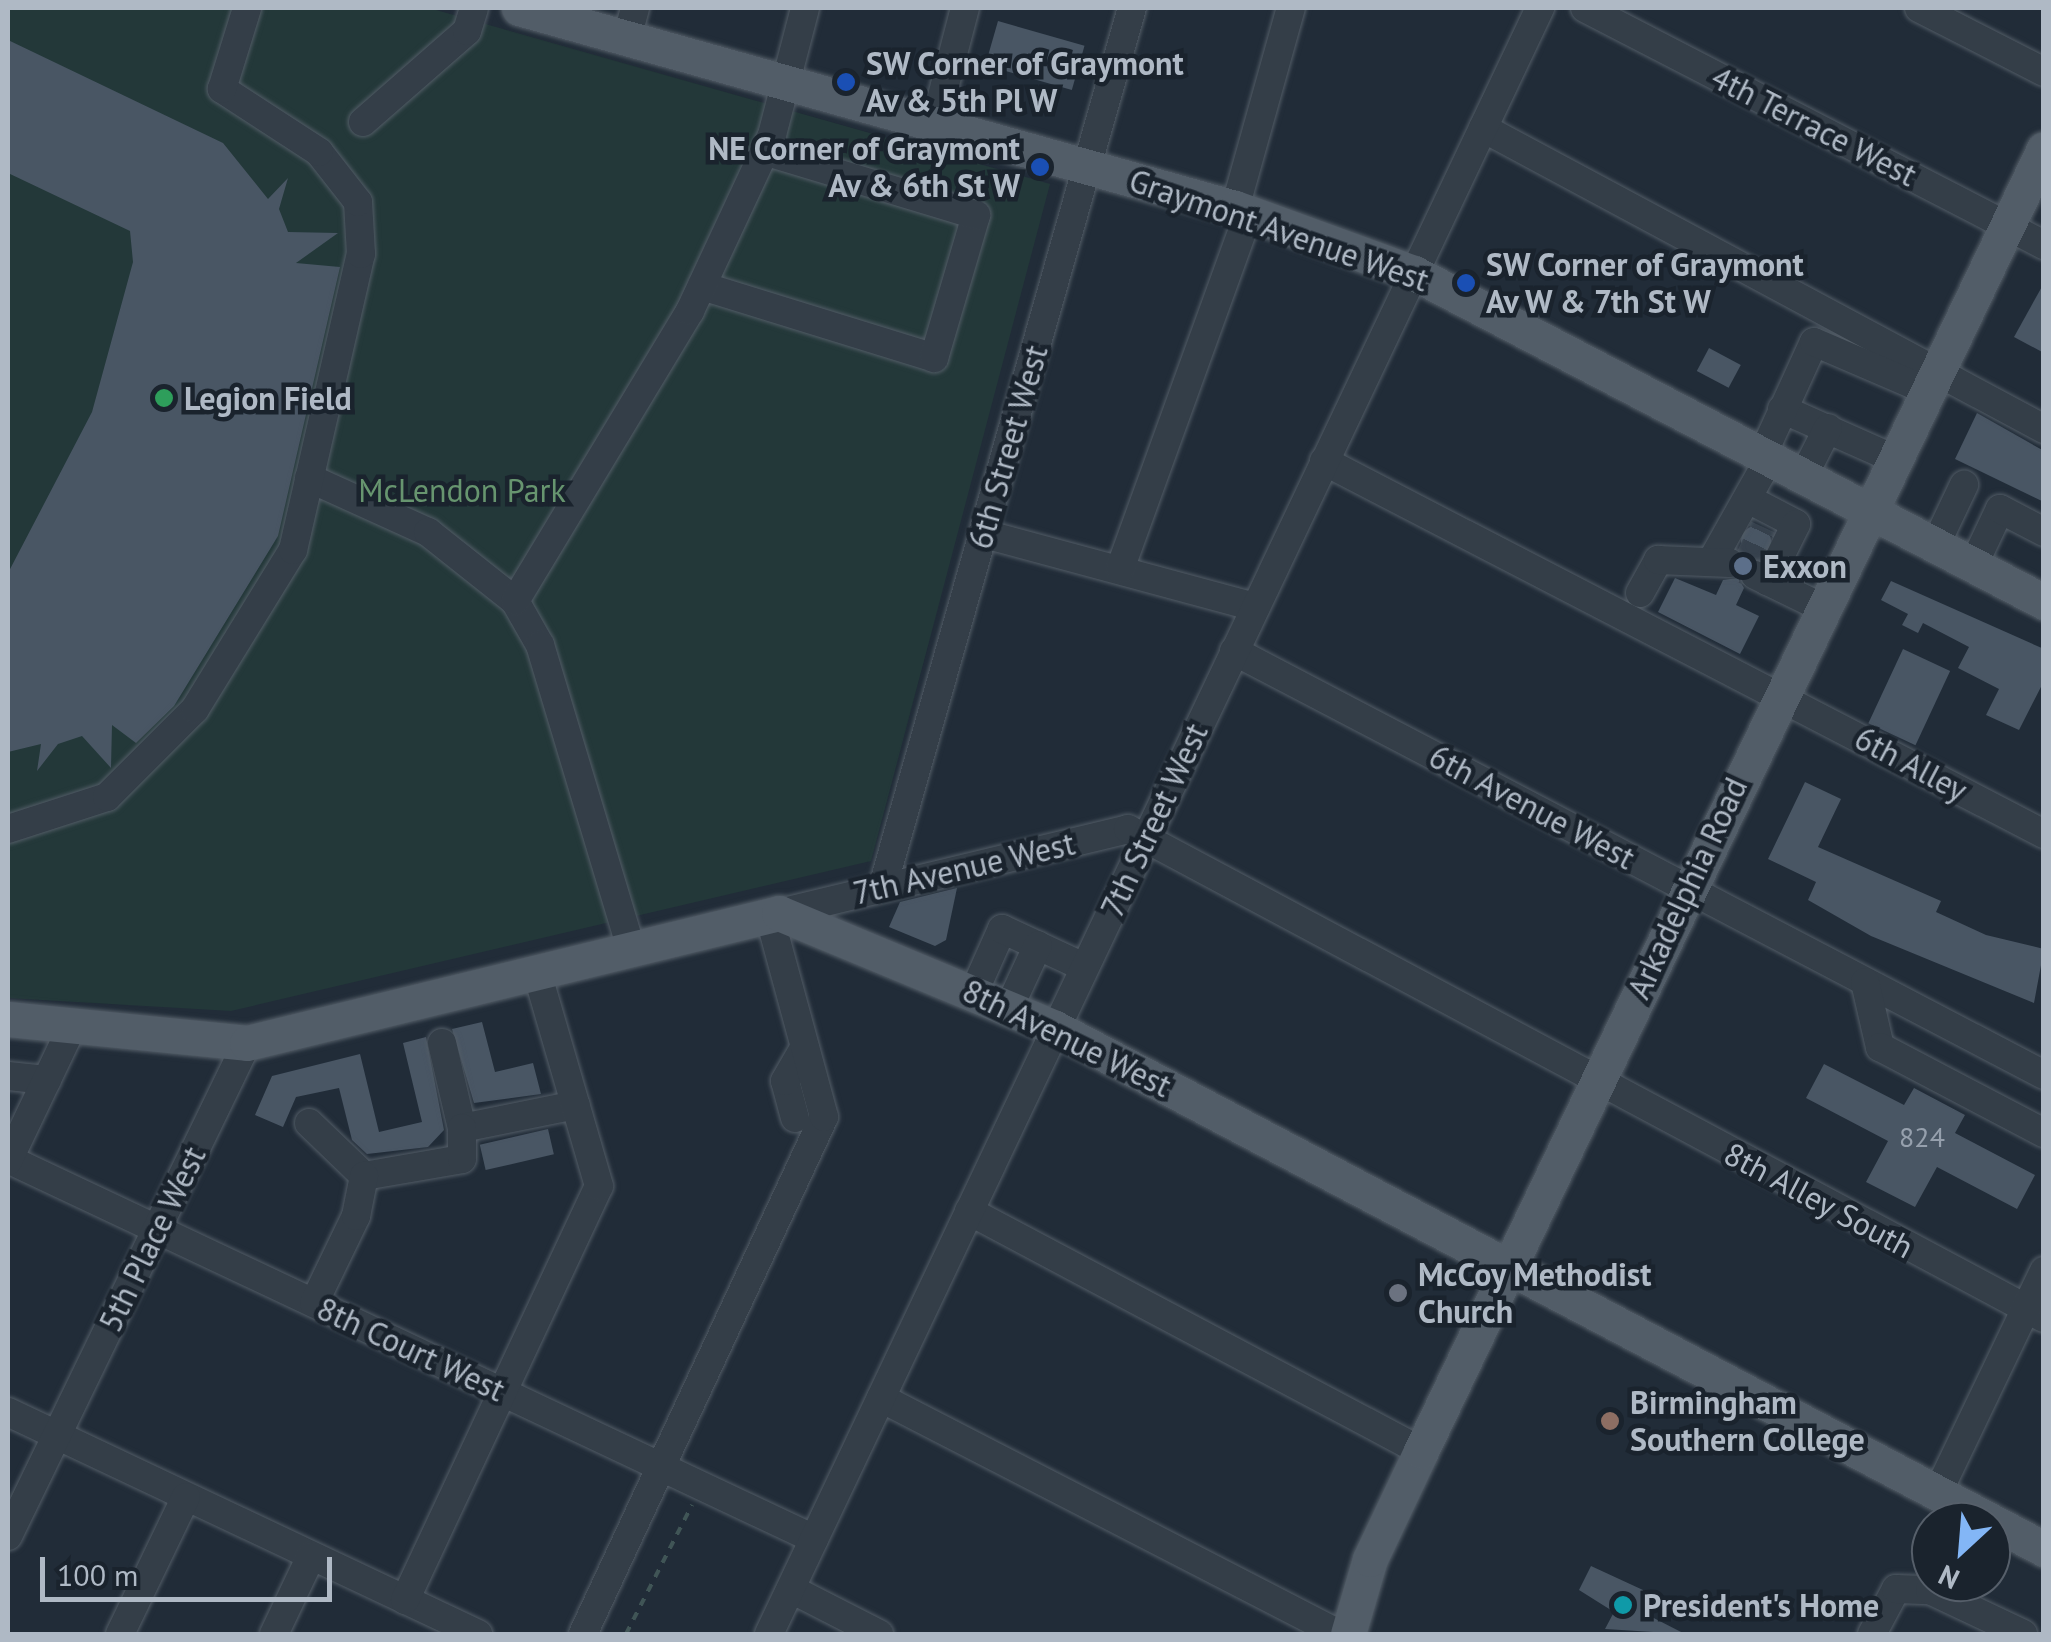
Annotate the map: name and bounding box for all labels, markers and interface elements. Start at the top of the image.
place label: SW Corner of Graymont Av & 5th Pl W [866,45,1185,120]
street label: 4th Terrace West [1705,58,1923,194]
marker: SW Corner of Graymont Av & 5th Pl W [835,71,857,93]
place label: NE Corner of Graymont Av & 6th St W [707,130,1020,205]
marker: NE Corner of Graymont Av & 6th St W [1029,156,1051,178]
street label: Graymont Avenue West [1124,160,1434,300]
place label: SW Corner of Graymont Av W & 7th St W [1486,246,1805,321]
marker: SW Corner of Graymont Av W & 7th St W [1455,272,1477,294]
street label: 6th Street West [961,341,1055,553]
place label: Legion Field [184,379,352,417]
marker: Legion Field [153,387,175,409]
park label: McLendon Park [358,471,566,509]
place label: Exxon [1763,547,1847,585]
marker: Exxon [1732,555,1754,577]
street label: 7th Street West [1092,717,1216,923]
street label: 6th Alley [1848,718,1974,810]
street label: 6th Avenue West [1422,736,1642,878]
street label: Arkadelphia Road [1619,772,1755,1004]
street label: 7th Avenue West [849,824,1079,912]
street label: 8th Avenue West [956,971,1178,1105]
house number: 824 [1899,1120,1945,1154]
street label: 8th Alley South [1717,1134,1921,1266]
street label: 5th Place West [91,1140,213,1338]
place label: McCoy Methodist Church [1418,1256,1653,1331]
marker: McCoy Methodist Church [1387,1282,1409,1304]
street label: 8th Court West [311,1289,511,1409]
place label: Birmingham Southern College [1630,1384,1865,1459]
marker: Birmingham Southern College [1599,1410,1621,1432]
north arrow [1911,1502,2011,1602]
scale bar [45,1537,338,1599]
text: 100 m [57,1555,138,1594]
text: N [1932,1557,1965,1598]
place label: President's Home [1643,1586,1879,1624]
marker: President's Home [1612,1594,1634,1616]

